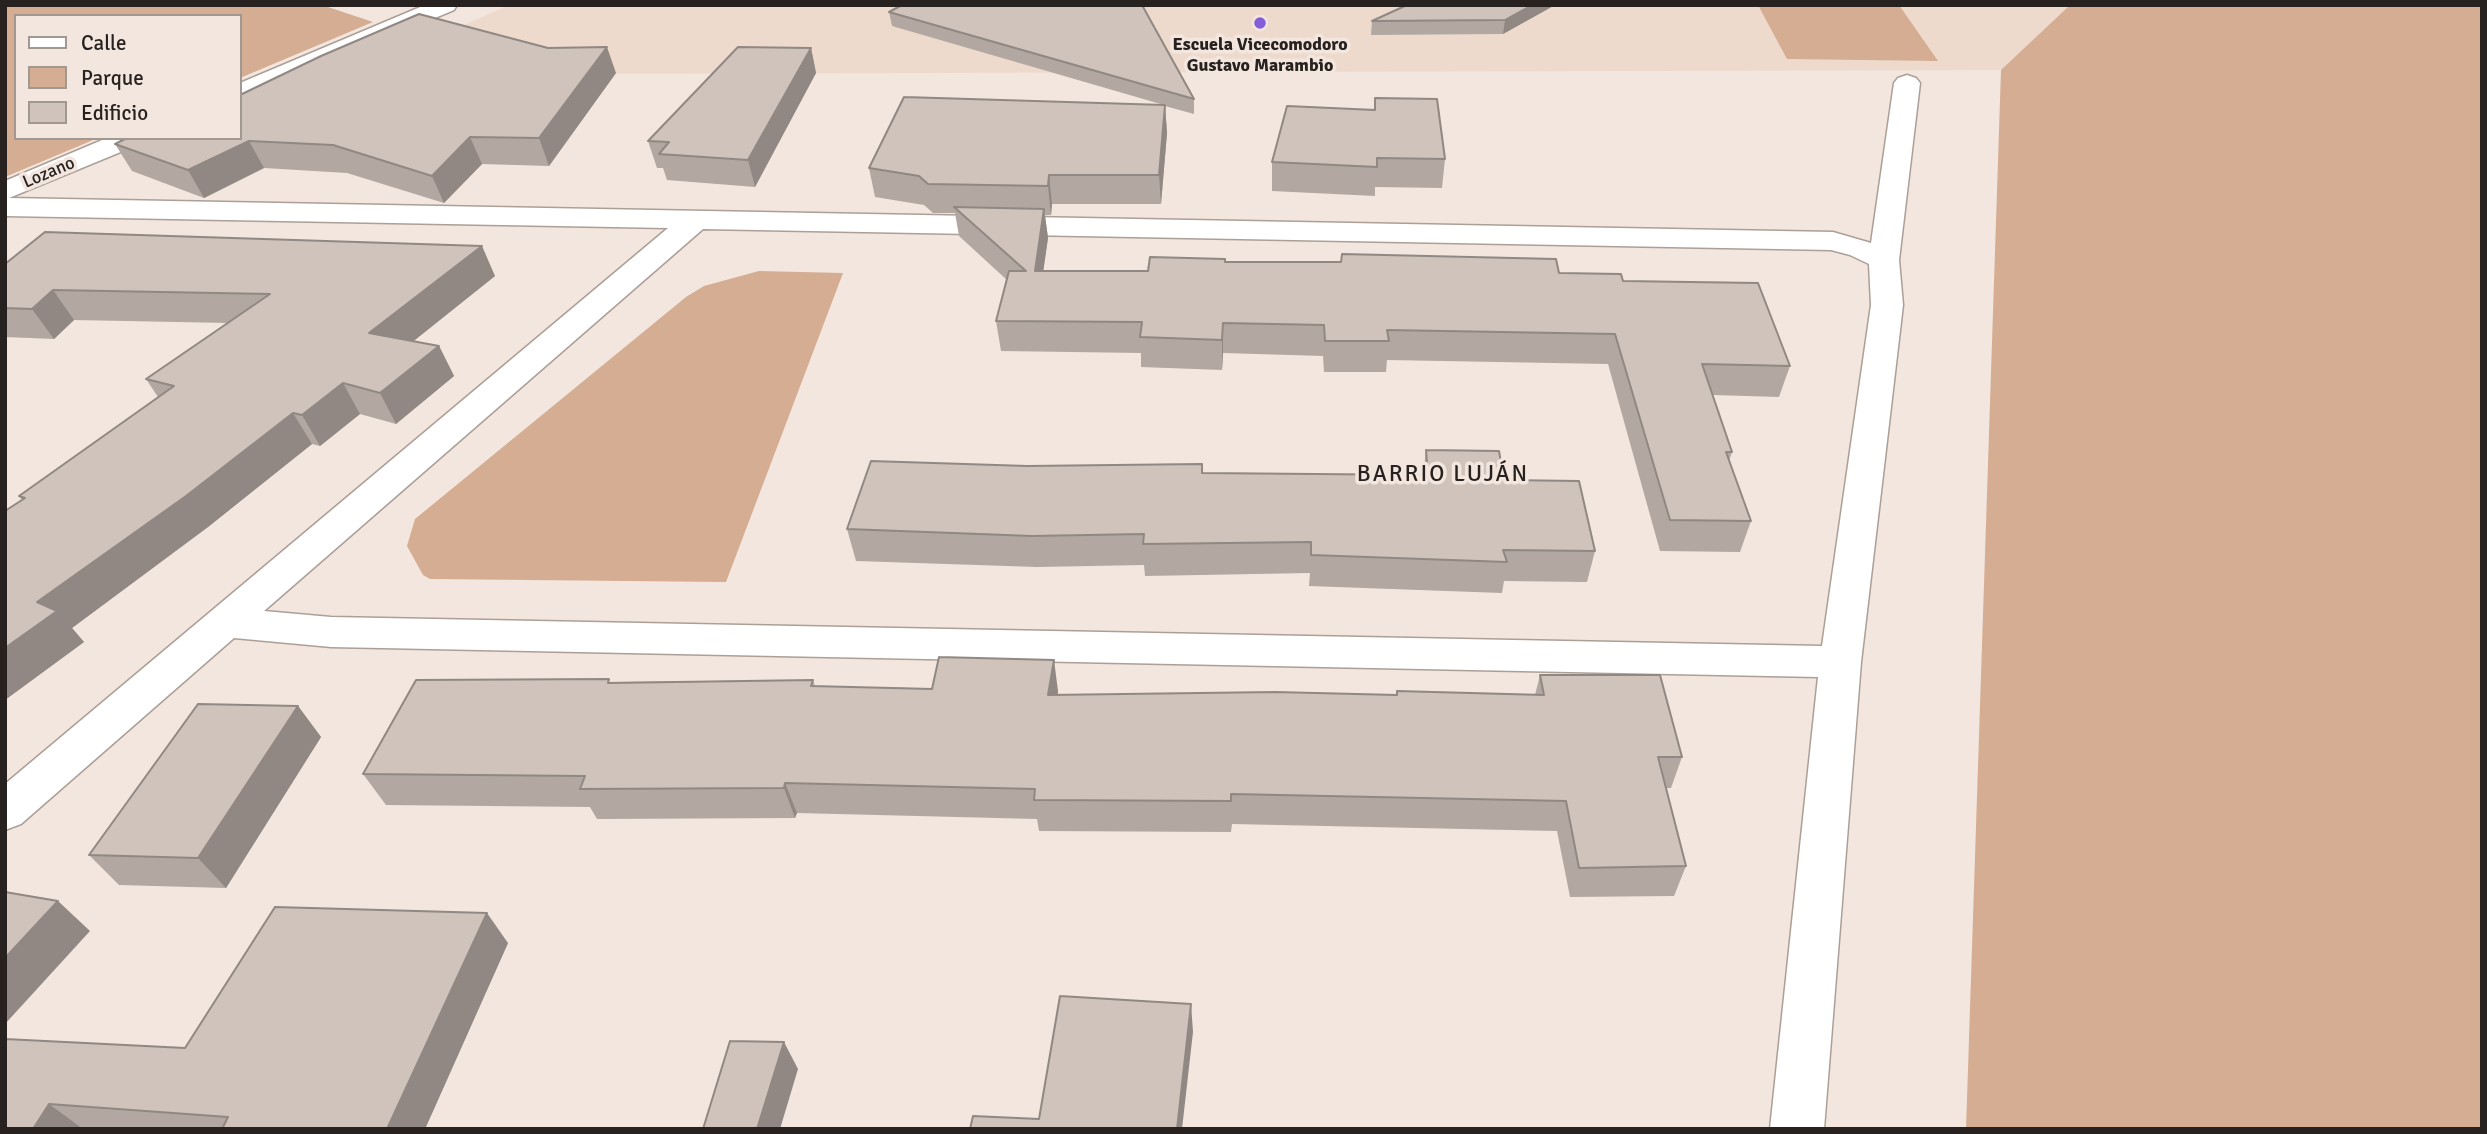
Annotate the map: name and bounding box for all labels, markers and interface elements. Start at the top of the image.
legend [14,14,242,140]
marker: Escuela Vicecomodoro Gustavo Marambio [1252,15,1268,31]
text: Calle [81,30,127,56]
place label: Escuela Vicecomodoro Gustavo Marambio [1172,34,1348,76]
text: Parque [81,65,144,91]
text: Edificio [81,100,148,126]
street label: Lozano [20,152,78,194]
district label: BARRIO LUJÁN [1358,461,1528,489]

